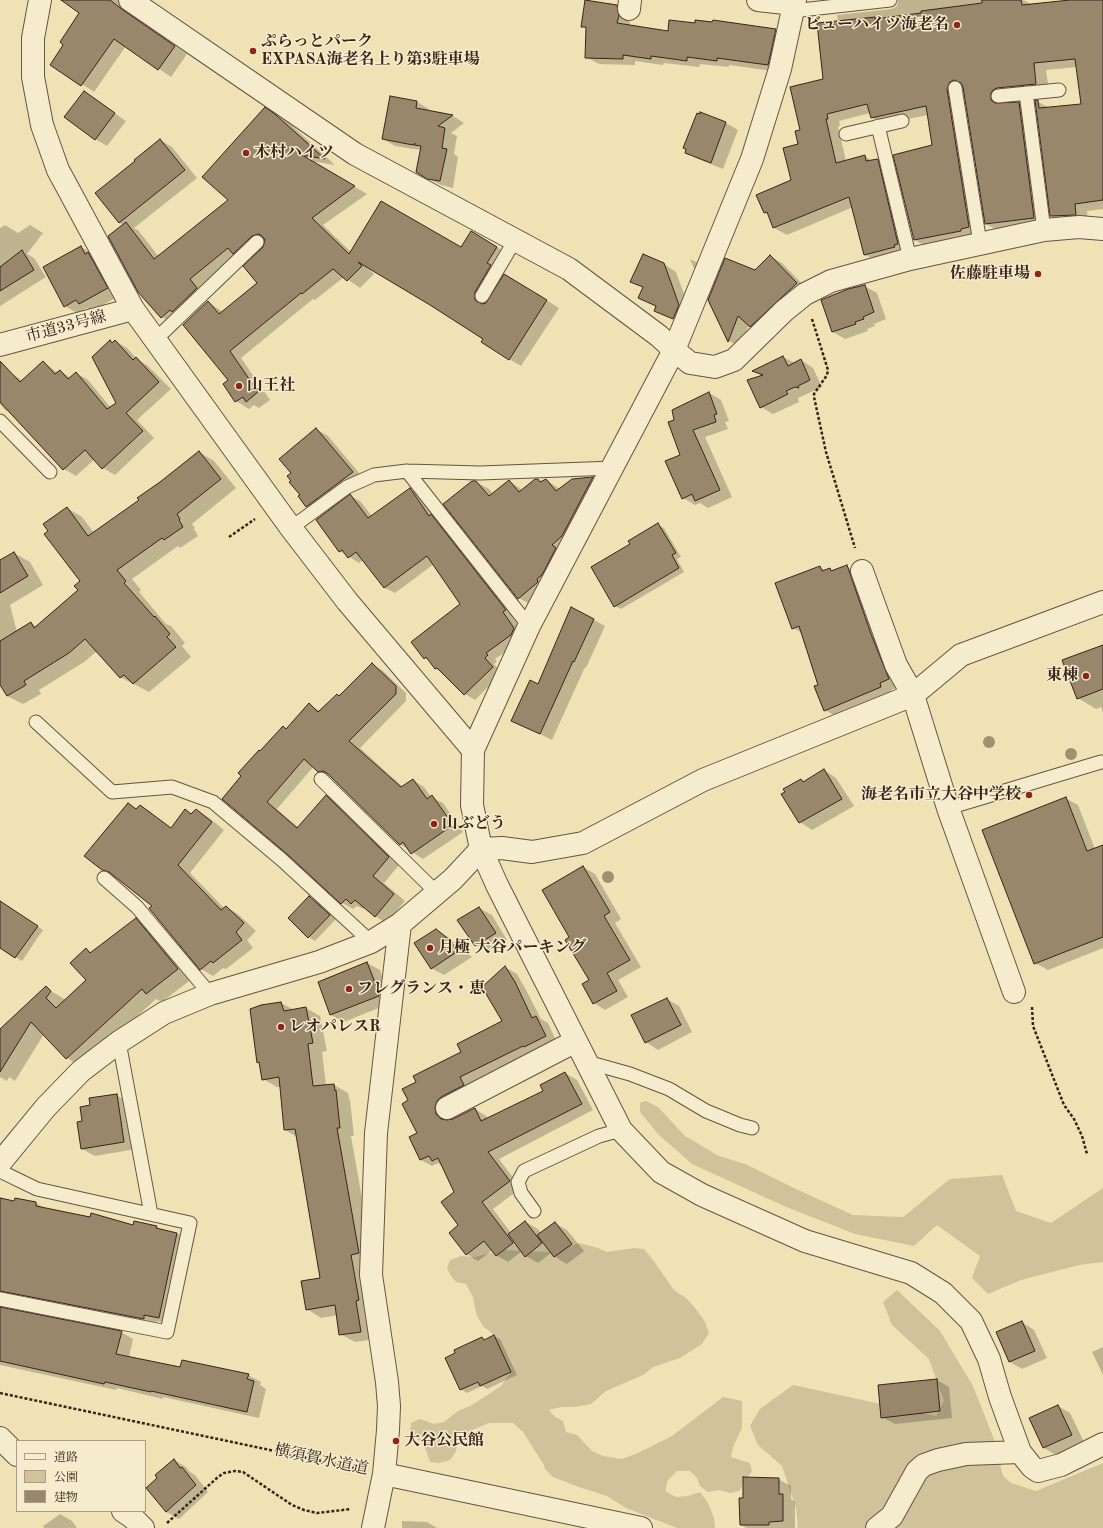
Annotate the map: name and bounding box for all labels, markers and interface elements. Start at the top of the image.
place label: ビューハイツ海老名 [805,15,949,35]
marker: ビューハイツ海老名 [952,20,962,30]
place label: ぷらっとパーク EXPASA海老名上り第3駐車場 [261,32,480,70]
marker: ぷらっとパーク EXPASA海老名上り第3駐車場 [248,46,258,56]
place label: 木村ハイツ [254,143,334,163]
marker: 木村ハイツ [241,148,251,158]
place label: 佐藤駐車場 [950,264,1030,284]
marker: 佐藤駐車場 [1033,269,1043,279]
street label: 市道33号線 [24,307,108,347]
place label: 山王社 [247,376,295,396]
marker: 山王社 [234,381,244,391]
place label: 東棟 [1046,666,1078,686]
marker: 東棟 [1081,671,1091,681]
place label: 海老名市立大谷中学校 [861,785,1021,805]
marker: 海老名市立大谷中学校 [1024,790,1034,800]
place label: 山ぶどう [442,814,506,834]
marker: 山ぶどう [429,819,439,829]
place label: 月極 大谷パーキング [438,938,586,958]
marker: 月極 大谷パーキング [425,943,435,953]
place label: フレグランス・恵 [357,979,485,999]
marker: フレグランス・恵 [344,984,354,994]
place label: レオパレスR [289,1017,381,1037]
marker: レオパレスR [276,1022,286,1032]
place label: 大谷公民館 [404,1431,484,1451]
marker: 大谷公民館 [391,1436,401,1446]
legend [16,1440,146,1512]
street label: 横須賀水道道 [272,1441,370,1479]
text: 道路 [54,1452,78,1464]
text: 公園 [54,1472,78,1484]
text: 建物 [54,1492,78,1504]

